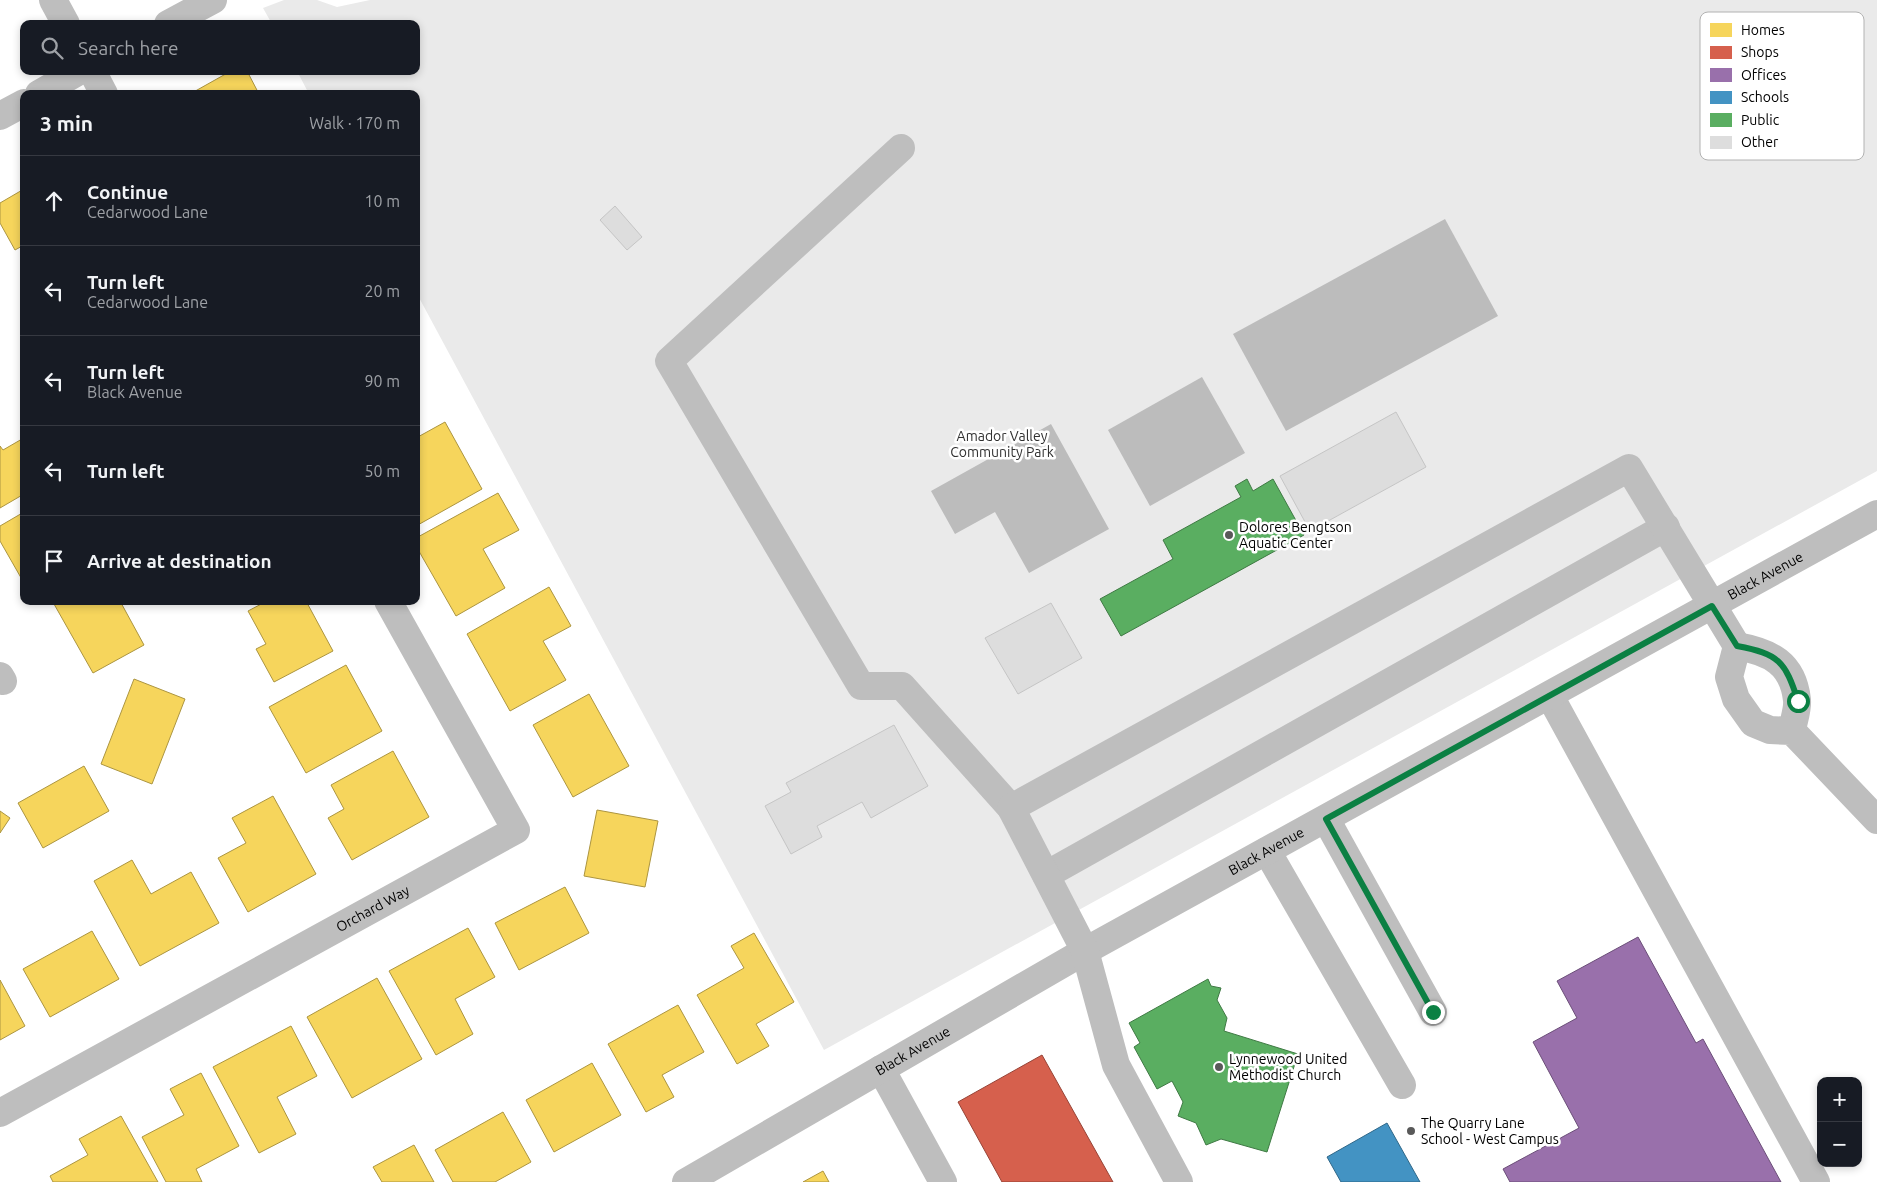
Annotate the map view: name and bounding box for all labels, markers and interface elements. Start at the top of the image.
legend [1700,12,1864,160]
search box [20,20,420,75]
text: Homes [1741,22,1785,38]
icon: search [38,34,66,62]
text: Search here [78,37,178,59]
text: Shops [1741,44,1779,60]
text: Offices [1741,67,1786,83]
text: Schools [1741,89,1789,105]
text: 3 min [40,111,93,135]
text: Public [1741,112,1780,128]
text: Walk · 170 m [309,114,400,132]
text: Other [1741,134,1779,150]
text: Continue [87,181,168,203]
icon: ahead [40,187,68,215]
text: 10 m [364,192,400,210]
text: Cedarwood Lane [87,203,208,221]
text: Turn left [87,271,165,293]
icon: left [40,277,68,305]
text: 20 m [364,282,400,300]
text: Cedarwood Lane [87,293,208,311]
text: Turn left [87,361,165,383]
icon: left [40,367,68,395]
text: 90 m [364,372,400,390]
text: Black Avenue [87,383,183,401]
park label: Amador Valley Community Park [950,428,1054,460]
icon: left [40,457,68,485]
text: Turn left [87,460,165,482]
text: 50 m [364,462,400,480]
place label: Dolores Bengtson Aquatic Center [1239,519,1352,551]
marker: Dolores Bengtson Aquatic Center [1223,529,1235,541]
icon: arrive [40,547,68,575]
street label: Black Avenue [1725,548,1806,603]
text: Arrive at destination [87,550,272,572]
route start [1787,690,1810,713]
street label: Black Avenue [1226,824,1307,878]
street label: Orchard Way [333,882,412,935]
route end [1422,1001,1445,1024]
street label: Black Avenue [872,1023,953,1079]
place label: Lynnewood United Methodist Church [1229,1051,1347,1083]
marker: Lynnewood United Methodist Church [1213,1061,1225,1073]
map controls [1817,1077,1862,1167]
button: + [1817,1077,1862,1122]
place label: The Quarry Lane School - West Campus [1421,1115,1559,1147]
button: − [1817,1122,1862,1167]
marker: The Quarry Lane School - West Campus [1405,1125,1417,1137]

